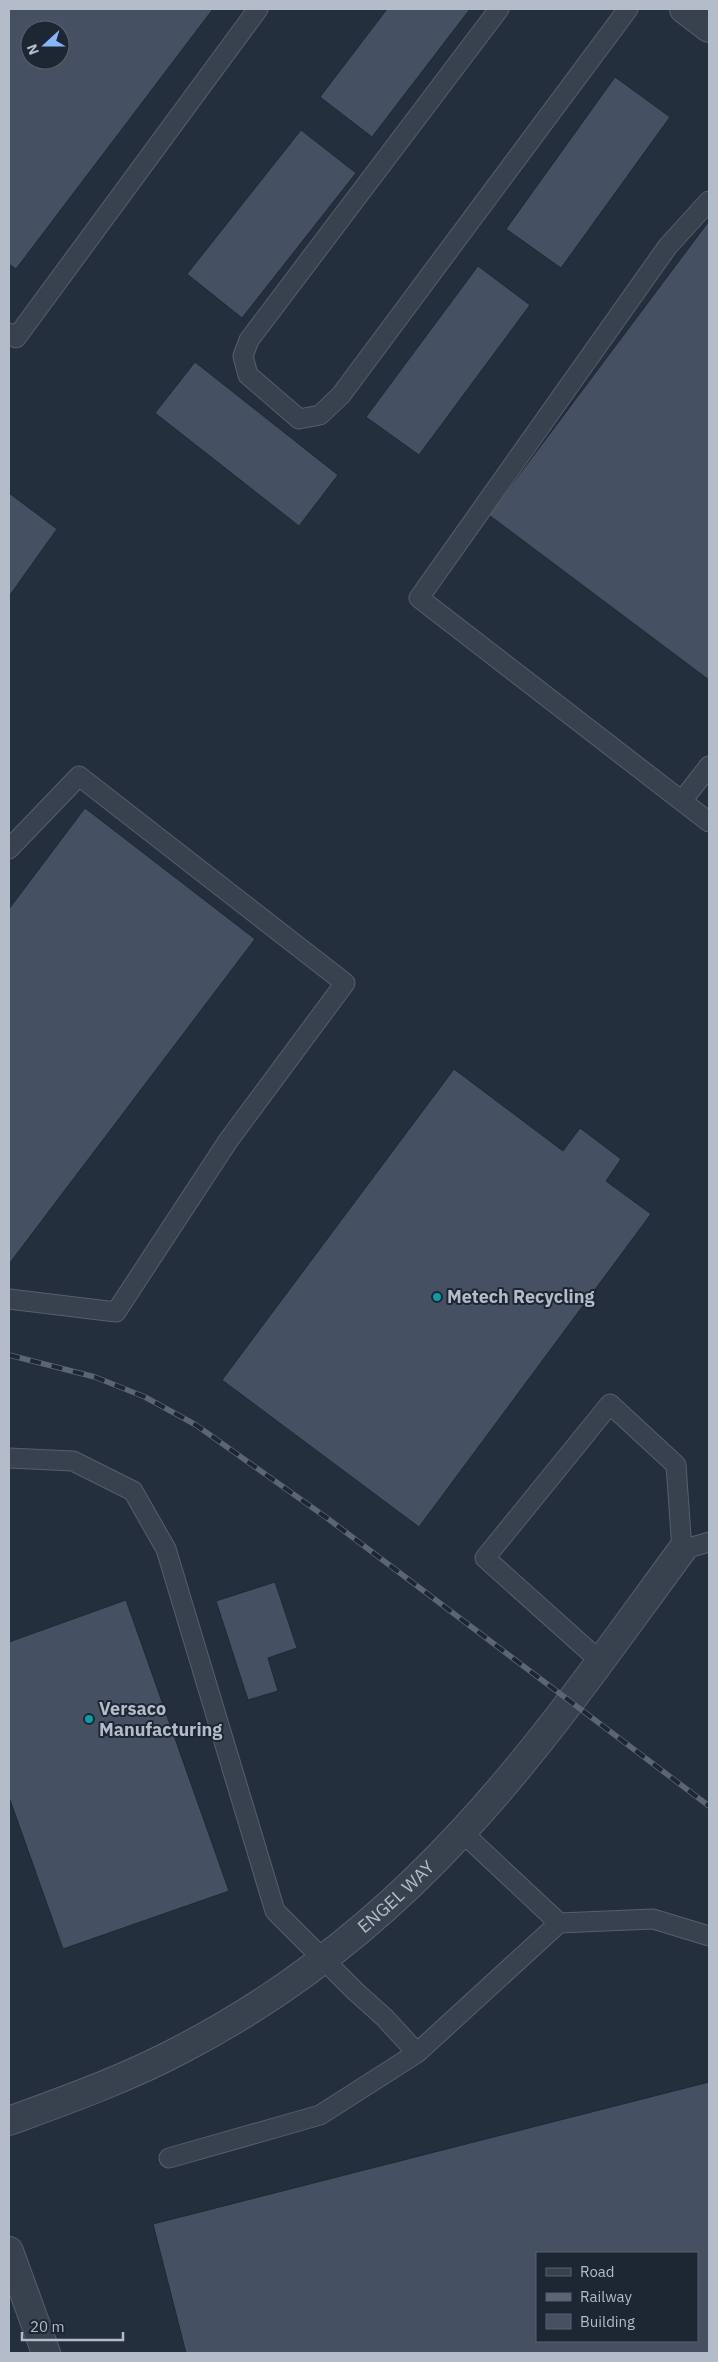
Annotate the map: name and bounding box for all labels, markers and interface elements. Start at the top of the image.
north arrow [20,20,70,70]
text: N [23,42,43,58]
place label: Metech Recycling [447,1285,594,1308]
marker: Metech Recycling [431,1291,443,1303]
place label: Versaco Manufacturing [99,1697,222,1741]
marker: Versaco Manufacturing [83,1713,95,1725]
street label: ENGEL WAY [353,1855,439,1938]
legend [536,2252,698,2342]
text: Road [580,2262,615,2281]
text: Railway [580,2287,633,2306]
scale bar [22,2310,124,2342]
text: Building [580,2312,635,2331]
text: 20 m [30,2317,65,2336]

